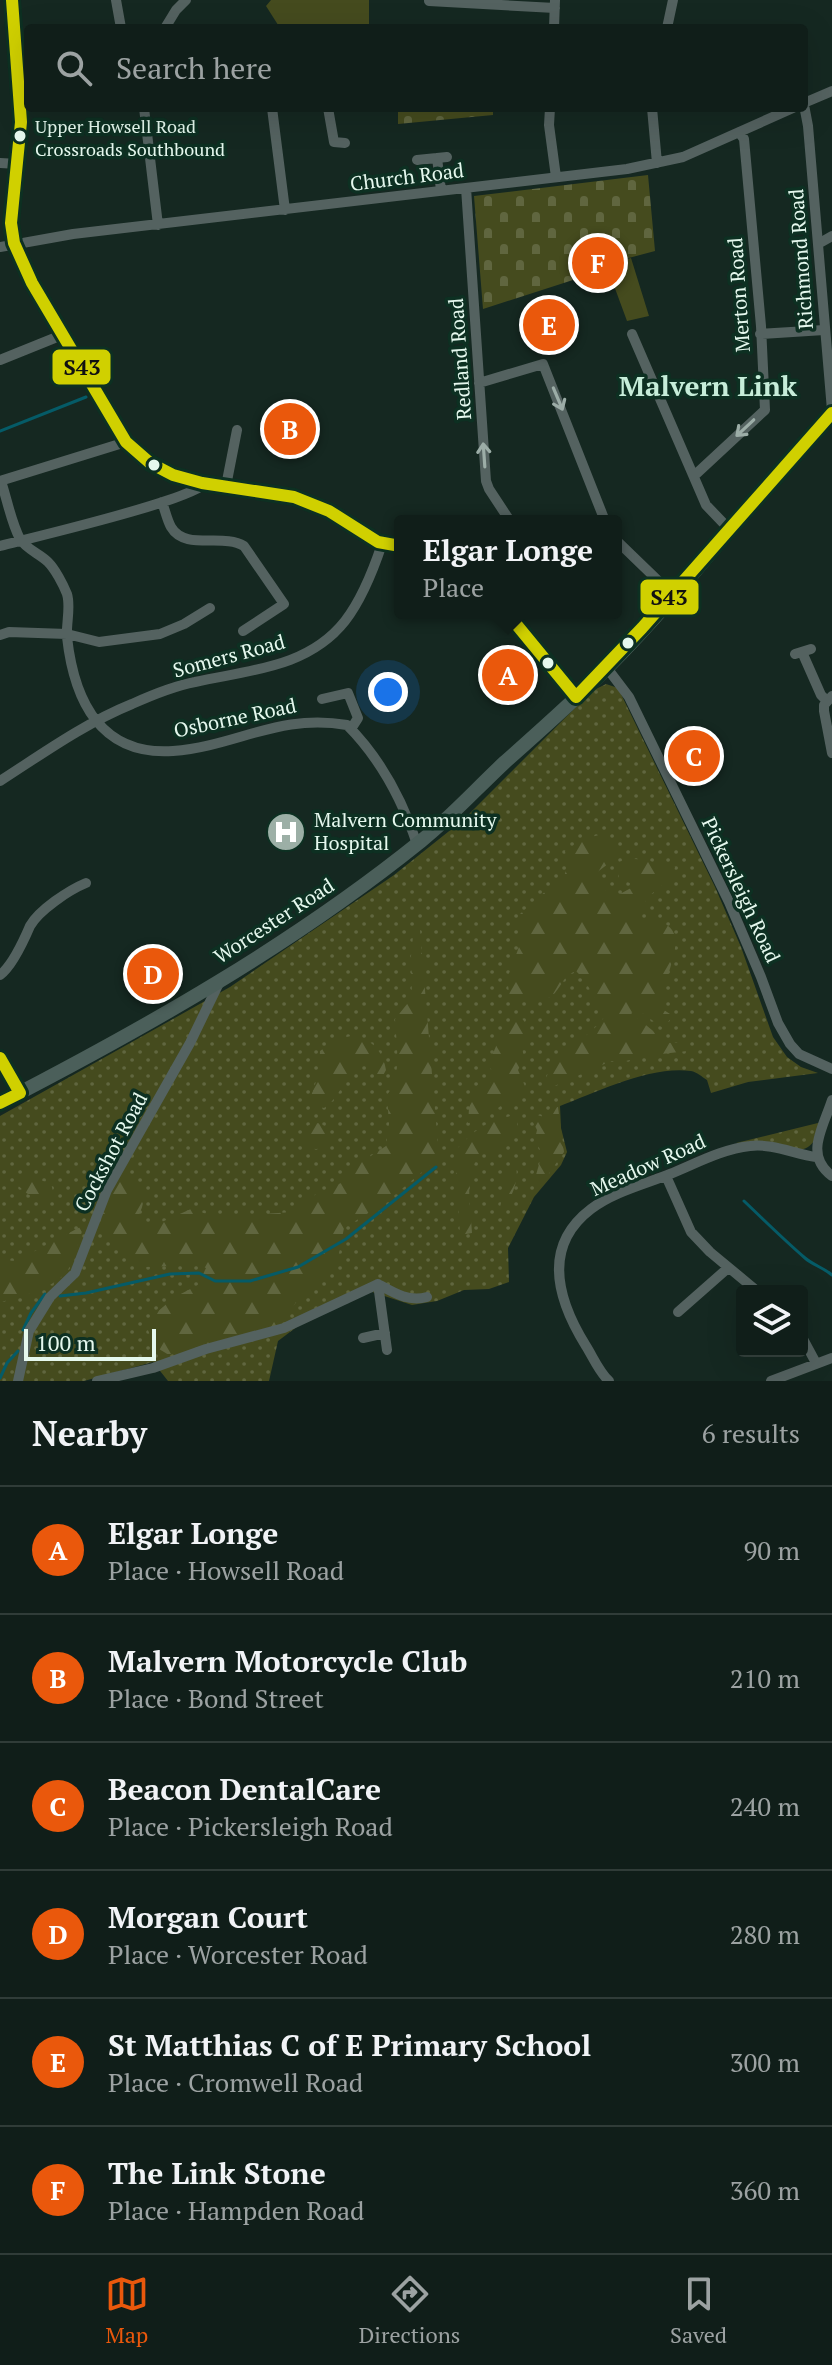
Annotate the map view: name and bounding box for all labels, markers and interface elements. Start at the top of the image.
search box [24,24,808,112]
icon: search [52,46,96,90]
text: Search here [116,48,272,88]
place label: Upper Howsell Road Crossroads Southbound [35,114,225,161]
marker: Upper Howsell Road Crossroads Southbound [12,128,28,144]
street label: Church Road [349,156,465,197]
street label: Richmond Road [782,188,819,330]
pin: F [572,233,624,293]
street label: Merton Road [721,237,756,353]
pin: E [523,295,575,355]
street label: Redland Road [442,297,477,421]
line badge: S43 [51,348,112,386]
text: S43 [63,352,101,381]
district label: Malvern Link [619,367,798,404]
one-way arrow [552,387,567,411]
pin: B [264,399,316,459]
one-way arrow [735,419,755,438]
one-way arrow [476,442,491,469]
unlabelled marker [146,457,162,473]
popup [394,515,622,619]
text: Elgar Longe [423,530,593,570]
text: Place [423,570,484,604]
line badge: S43 [639,578,700,616]
text: S43 [650,582,688,611]
street label: Somers Road [170,628,288,683]
unlabelled marker [620,635,636,651]
pin: A [482,645,534,705]
unlabelled marker [540,655,556,671]
your location [368,672,408,712]
street label: Osborne Road [171,691,299,744]
pin: C [668,726,720,786]
place label: Malvern Community Hospital [314,806,497,856]
hospital icon: Malvern Community Hospital [265,811,307,853]
street label: Pickersleigh Road [696,813,787,967]
street label: Worcester Road [208,872,339,970]
pin: D [127,944,179,1004]
street label: Cockshot Road [68,1087,153,1216]
street label: Meadow Road [586,1127,710,1202]
map controls [736,1285,808,1357]
button: layers [736,1285,808,1357]
scale bar [24,1325,156,1361]
text: 100 m [36,1328,96,1357]
text: Nearby [32,1411,147,1456]
text: 6 results [702,1416,800,1450]
text: Elgar Longe [108,1513,278,1553]
text: A [49,1533,67,1567]
text: 90 m [744,1533,800,1567]
text: Place · Howsell Road [108,1553,344,1587]
text: Malvern Motorcycle Club [108,1641,467,1681]
text: B [50,1661,66,1695]
text: 210 m [730,1661,800,1695]
text: Place · Bond Street [108,1681,324,1715]
text: Beacon DentalCare [108,1769,381,1809]
text: C [50,1789,66,1823]
text: 240 m [730,1789,800,1823]
text: Place · Pickersleigh Road [108,1809,393,1843]
text: Morgan Court [108,1897,308,1937]
text: D [48,1917,68,1951]
text: 280 m [730,1917,800,1951]
text: Place · Worcester Road [108,1937,368,1971]
text: St Matthias C of E Primary School [108,2025,591,2065]
text: E [50,2045,66,2079]
text: 300 m [730,2045,800,2079]
text: Place · Cromwell Road [108,2065,363,2099]
text: The Link Stone [108,2153,326,2193]
text: F [51,2173,65,2207]
text: 360 m [730,2173,800,2207]
text: Place · Hampden Road [108,2193,365,2227]
tab: Map [105,2272,149,2349]
tab: Directions [359,2272,460,2349]
tab: Saved [670,2272,727,2349]

